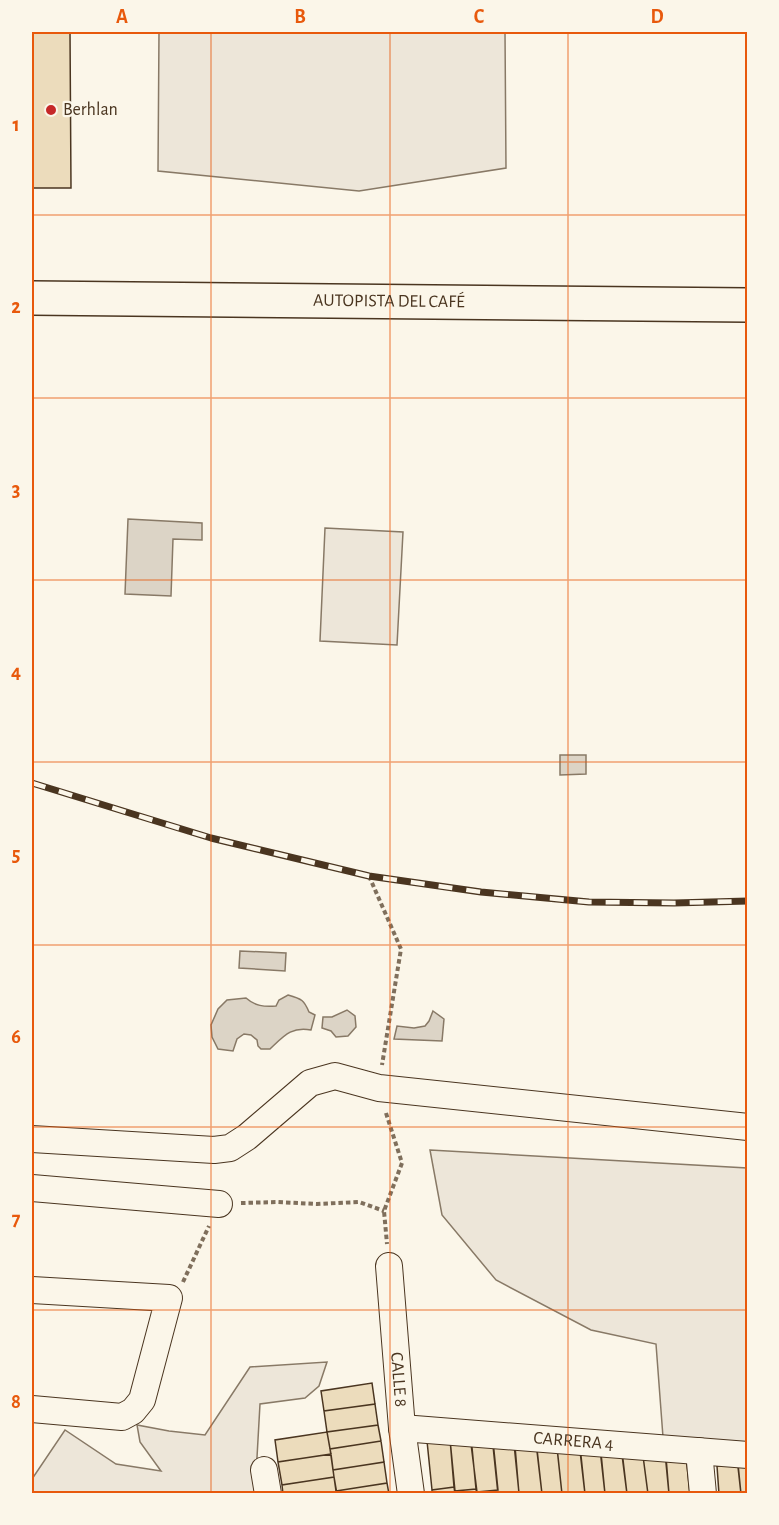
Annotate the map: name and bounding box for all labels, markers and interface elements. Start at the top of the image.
text: A [116,7,128,27]
text: B [294,7,306,27]
text: C [474,7,485,27]
text: D [650,7,664,27]
place label: Berhlan [63,101,118,119]
marker: Berhlan [44,103,58,117]
text: 1 [12,115,20,135]
street label: AUTOPISTA DEL CAFÉ [313,290,465,311]
text: 2 [11,297,21,317]
text: 3 [12,480,20,500]
text: 4 [11,662,21,682]
text: 5 [12,845,20,865]
text: 6 [11,1027,21,1047]
text: 7 [12,1209,21,1229]
street label: CALLE 8 [387,1352,409,1408]
text: 8 [11,1392,21,1412]
street label: CARRERA 4 [533,1429,615,1454]

